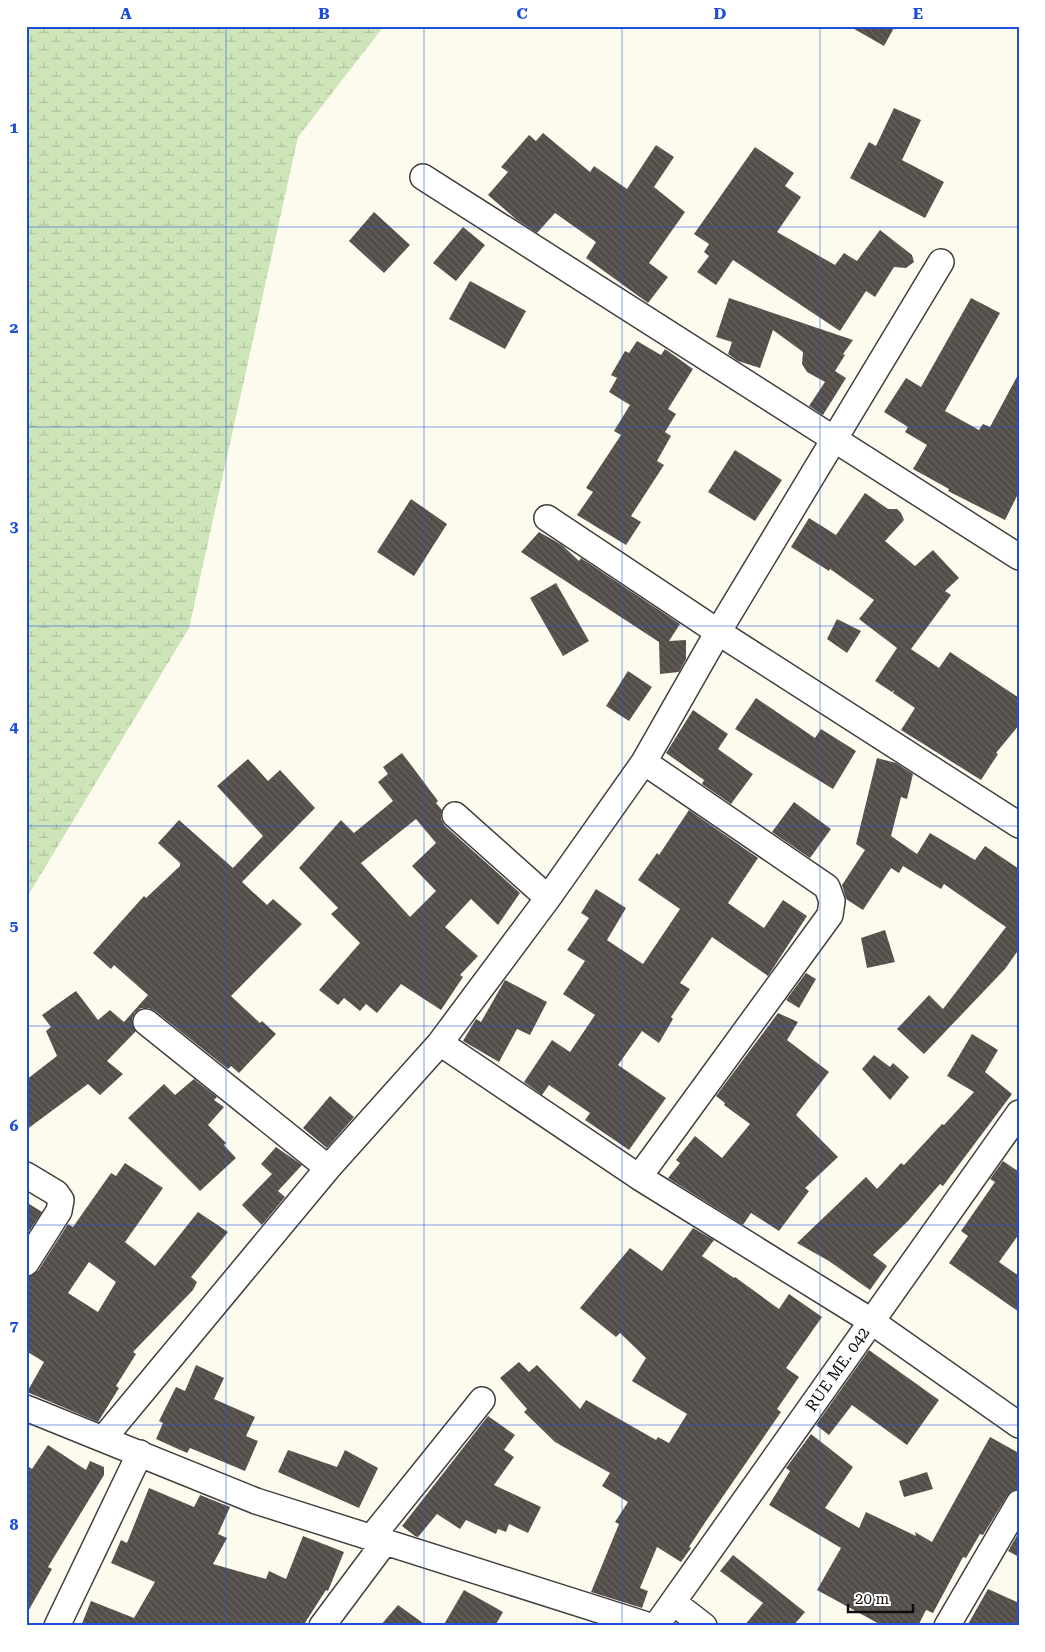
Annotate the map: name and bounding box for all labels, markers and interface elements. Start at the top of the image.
text: A [120,4,132,23]
text: B [318,4,330,23]
text: C [516,4,528,23]
text: D [714,4,727,23]
text: E [913,4,923,23]
text: 1 [10,118,19,137]
text: 2 [10,318,19,337]
text: 3 [10,517,19,536]
text: 4 [10,717,19,736]
text: 5 [10,916,19,935]
text: 6 [10,1116,19,1135]
text: 7 [10,1316,19,1335]
street label: RUE ME. 042 [801,1323,873,1415]
text: 8 [10,1515,19,1534]
scale bar [848,1582,912,1614]
text: 20 m [855,1590,890,1608]

